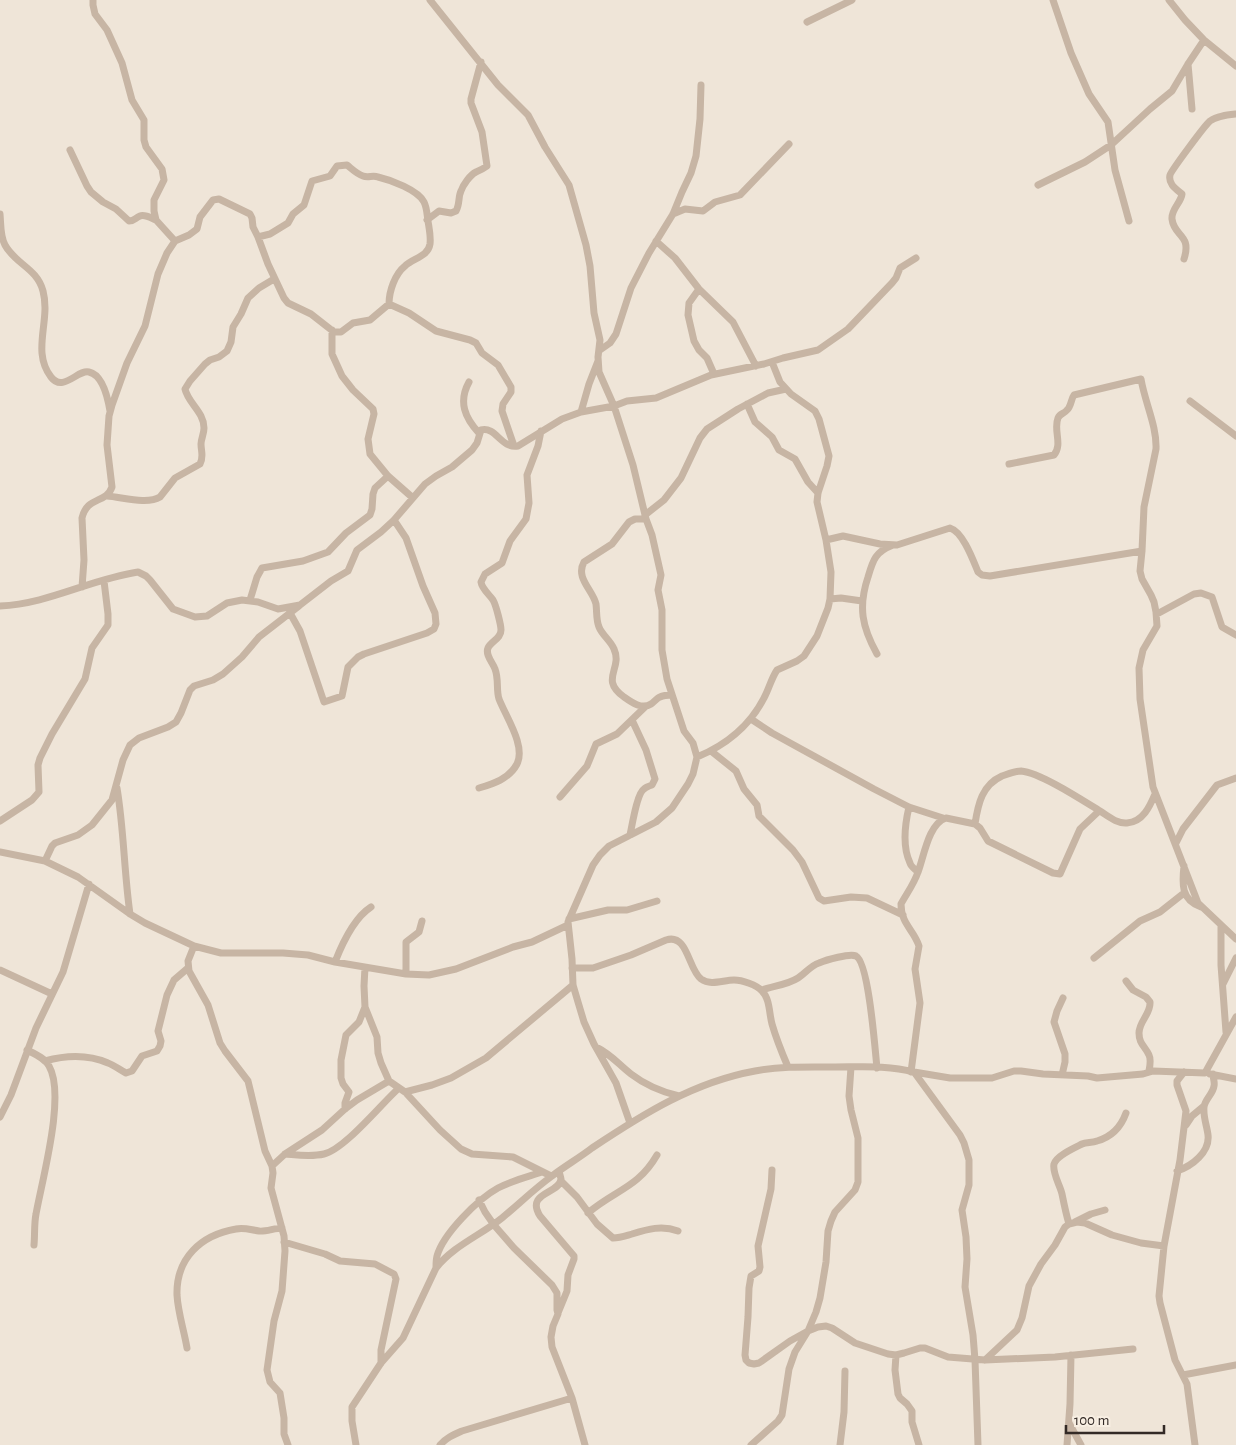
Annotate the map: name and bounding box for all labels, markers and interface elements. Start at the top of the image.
scale bar [1066,1402,1164,1434]
text: 100 m [1074,1413,1109,1428]

